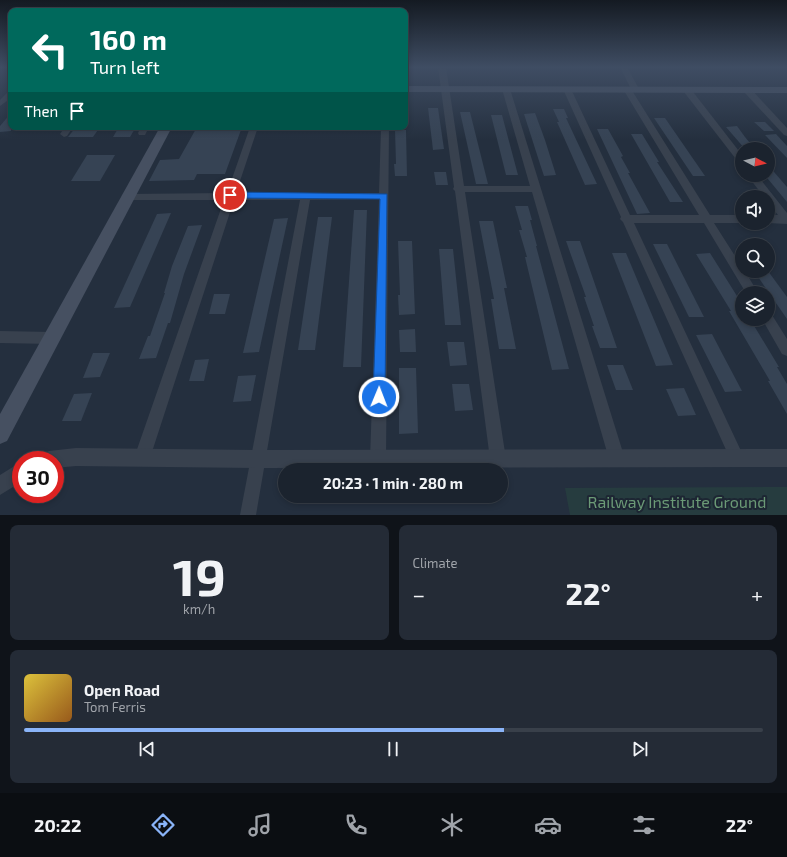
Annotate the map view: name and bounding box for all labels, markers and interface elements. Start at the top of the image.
text: 160 m [90,22,167,56]
icon: left [24,24,76,76]
text: Turn left [90,56,160,78]
icon: arrive [66,100,88,122]
text: Then [24,102,58,120]
north arrow [735,142,775,182]
map controls [735,142,775,326]
pin [213,178,247,212]
icon: arrive [219,184,241,206]
button: sound [735,190,775,230]
button: search [735,238,775,278]
button: layers [735,286,775,326]
position arrow [358,376,400,418]
speed limit sign: 30 [12,451,64,503]
text: 20:23 · 1 min · 280 m [323,474,463,492]
park label: Railway Institute Ground [588,492,766,511]
text: 19 [173,544,226,606]
text: Climate [413,555,457,571]
text: 22° [566,575,611,611]
text: − [413,581,425,607]
text: + [751,581,763,607]
text: km/h [183,601,215,617]
text: Open Road [84,681,160,699]
text: Tom Ferris [84,699,146,715]
icon: previous [136,738,158,760]
icon: pause [382,738,404,760]
icon: next [629,738,651,760]
icon: directions [149,811,177,839]
icon: music [246,811,274,839]
icon: phone [342,811,370,839]
icon: climate [438,811,466,839]
icon: car [534,811,562,839]
icon: filters [630,811,658,839]
text: 20:22 [34,814,81,836]
text: 22° [726,814,753,836]

